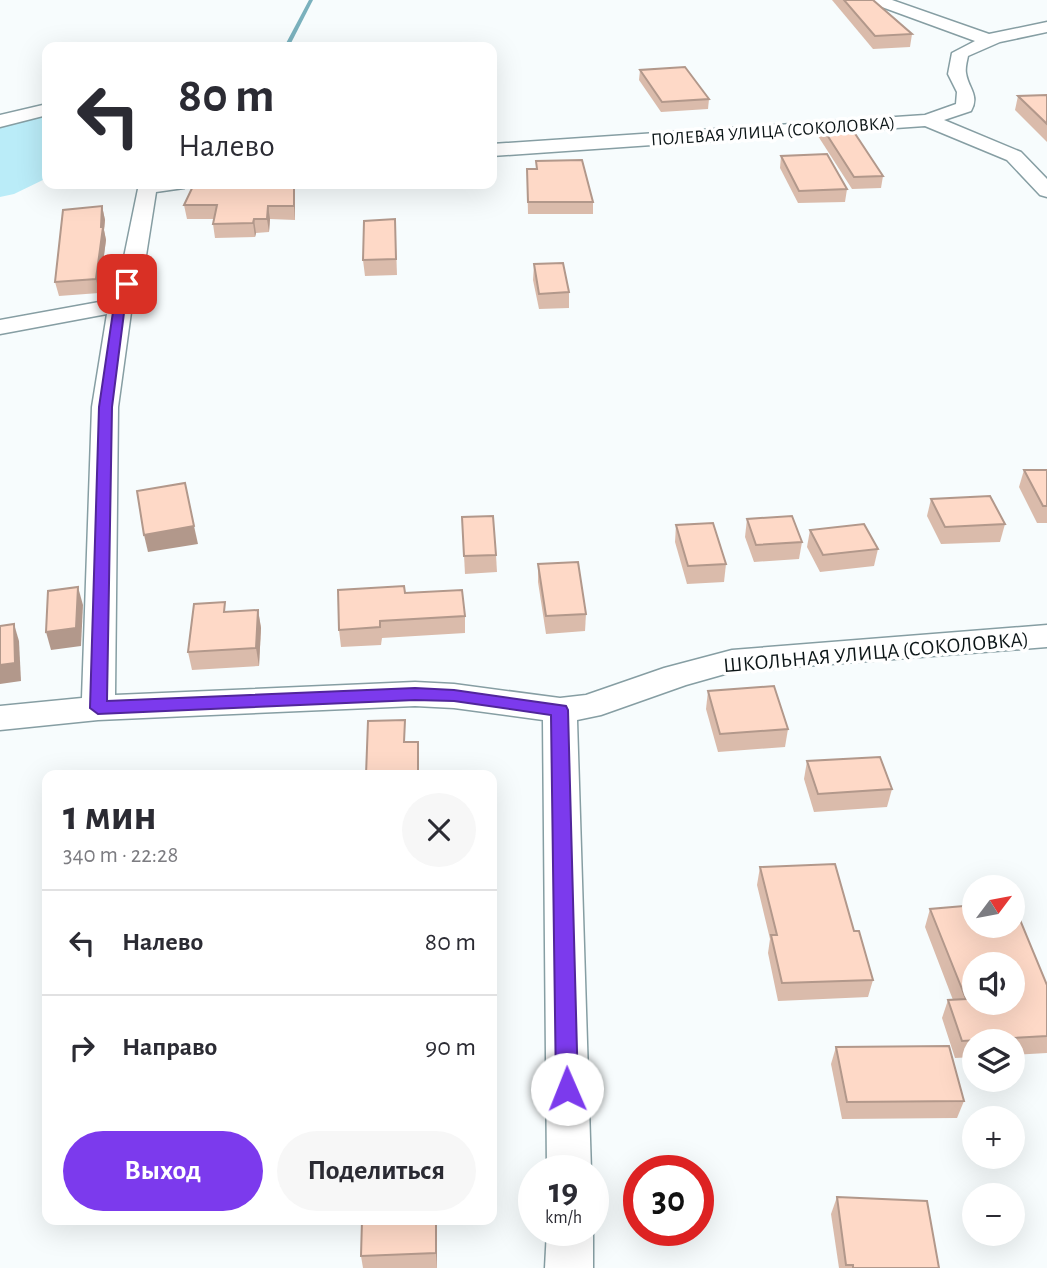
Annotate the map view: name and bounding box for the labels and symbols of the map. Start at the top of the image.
street label: ПОЛЕВАЯ УЛИЦА (СОКОЛОВКА) [650,114,896,150]
pin [97,254,157,314]
street label: ШКОЛЬНАЯ УЛИЦА (СОКОЛОВКА) [722,629,1030,676]
north arrow [962,875,1026,938]
position arrow [530,1052,604,1126]
speed limit sign: 30 [623,1155,714,1246]

